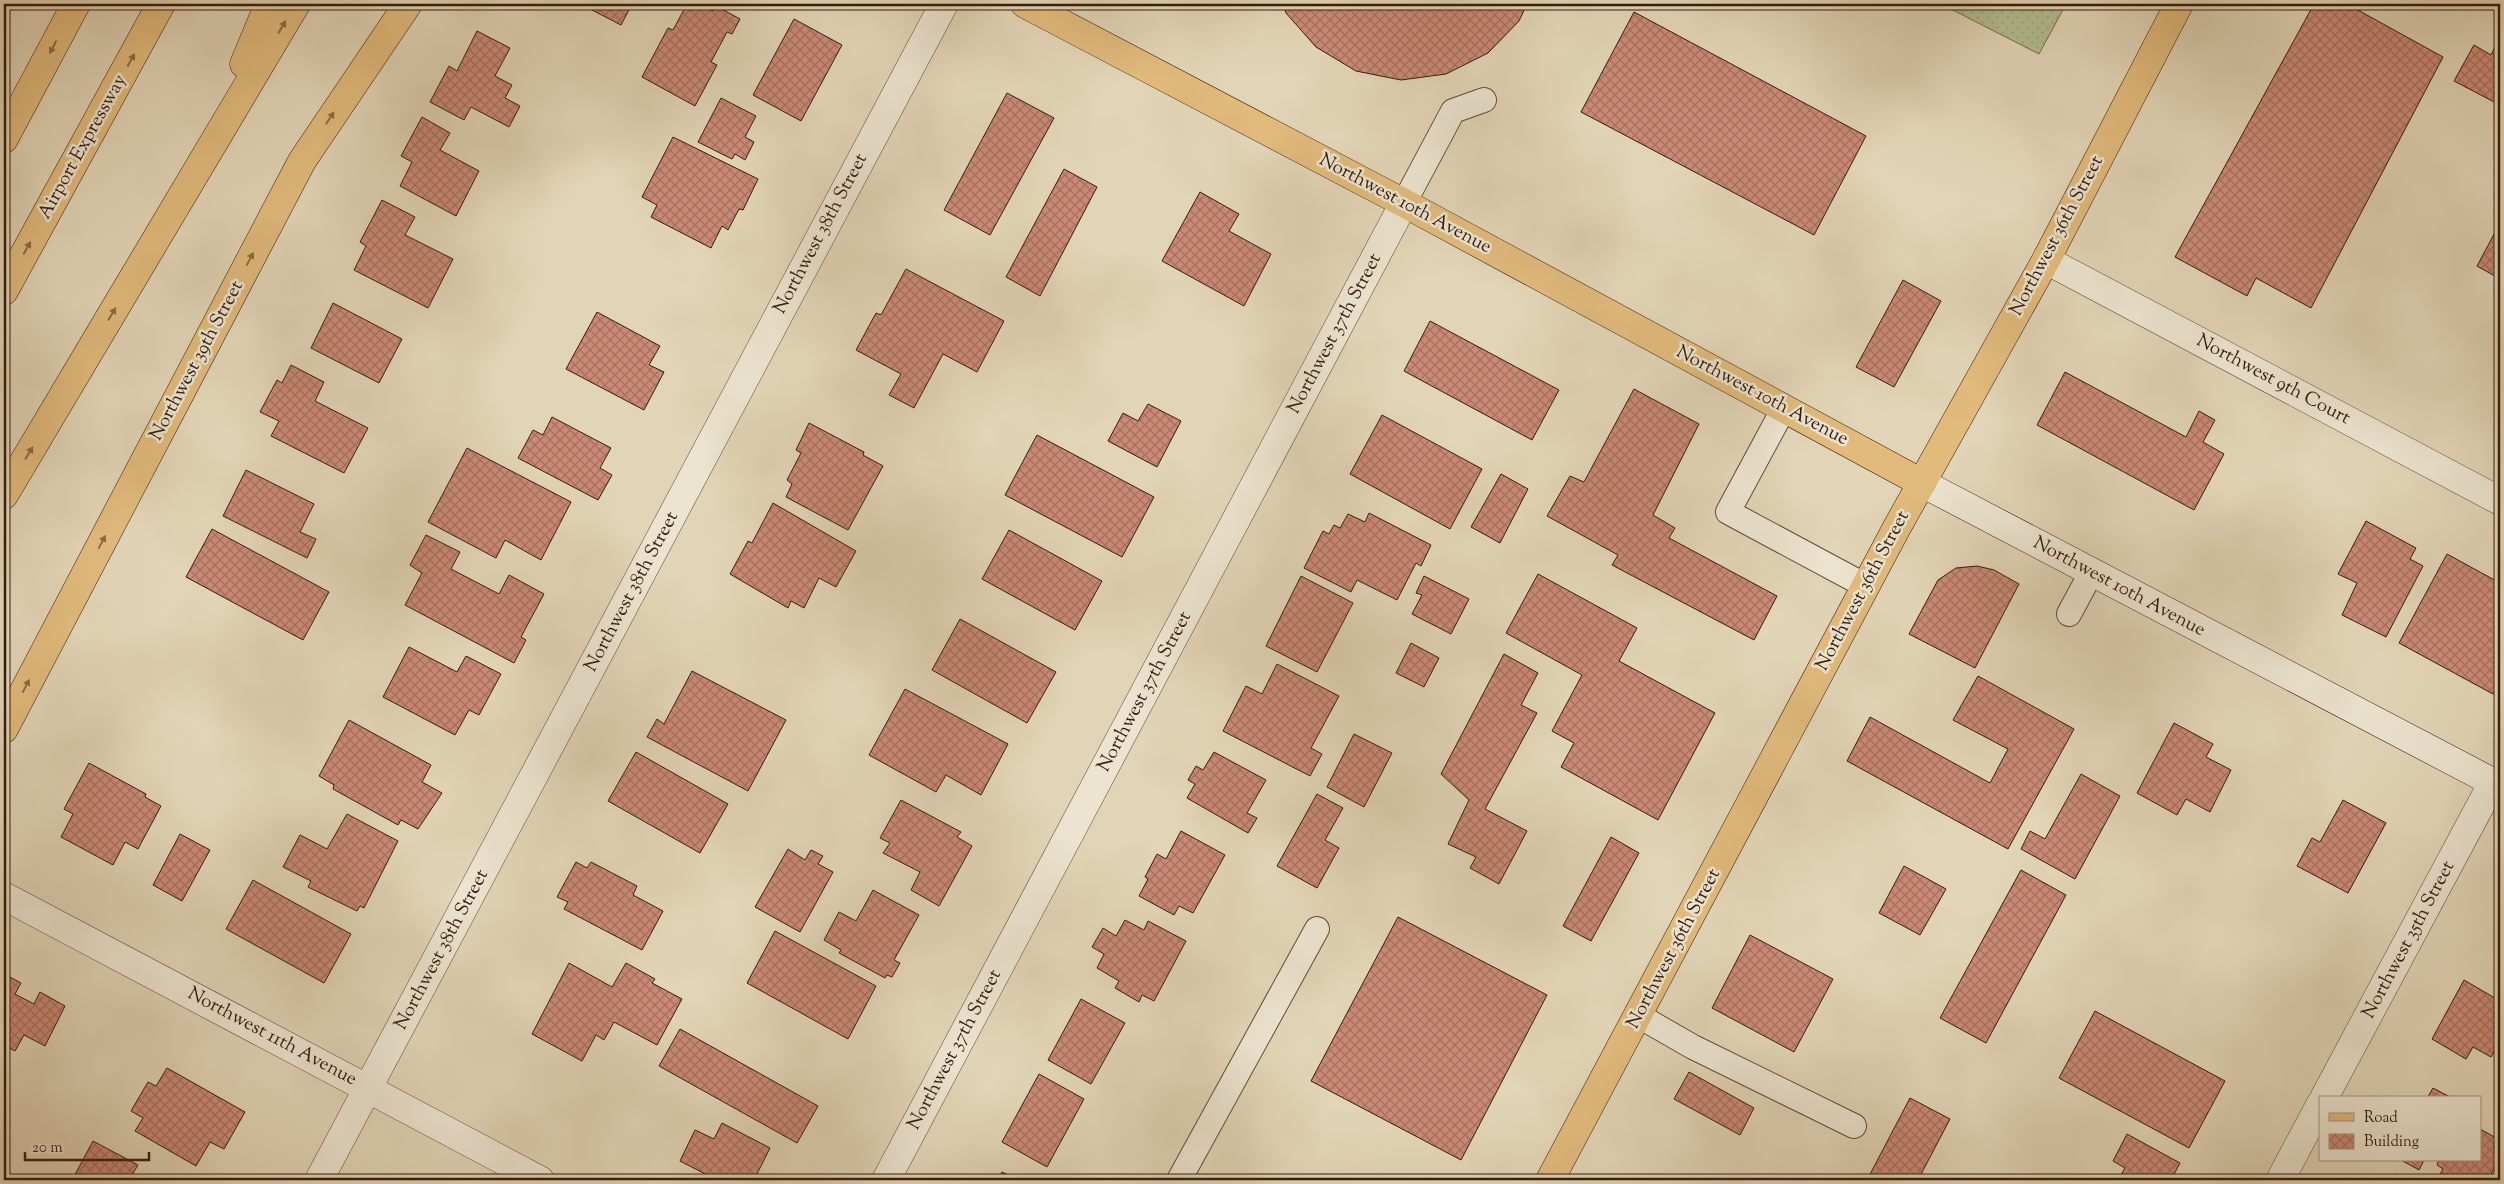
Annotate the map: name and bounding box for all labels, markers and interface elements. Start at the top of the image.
one-way arrow [278,21,287,34]
one-way arrow [49,39,57,54]
one-way arrow [126,53,135,66]
street label: Airport Expressway [32,69,134,224]
one-way arrow [326,111,335,124]
street label: Northwest 10th Avenue [1314,147,1496,261]
street label: Northwest 38th Street [767,148,875,319]
street label: Northwest 36th Street [2003,151,2111,321]
one-way arrow [23,241,31,256]
street label: Northwest 37th Street [1281,248,1389,419]
one-way arrow [246,251,254,266]
street label: Northwest 39th Street [143,276,251,446]
one-way arrow [107,307,116,320]
street label: Northwest 9th Court [2191,328,2355,432]
street label: Northwest 10th Avenue [1671,339,1853,453]
one-way arrow [24,447,33,460]
street label: Northwest 38th Street [578,506,686,677]
street label: Northwest 36th Street [1809,506,1917,676]
street label: Northwest 10th Avenue [2028,530,2210,644]
one-way arrow [98,535,106,549]
street label: Northwest 37th Street [1091,606,1199,777]
one-way arrow [22,679,30,693]
street label: Northwest 35th Street [2356,856,2462,1024]
street label: Northwest 38th Street [388,864,496,1035]
street label: Northwest 36th Street [1620,864,1728,1034]
street label: Northwest 37th Street [901,964,1009,1135]
street label: Northwest 11th Avenue [182,981,362,1093]
legend [2319,1096,2482,1162]
text: Road [2364,1108,2398,1129]
scale bar [25,1129,149,1161]
text: Building [2364,1132,2419,1153]
text: 20 m [32,1138,63,1159]

